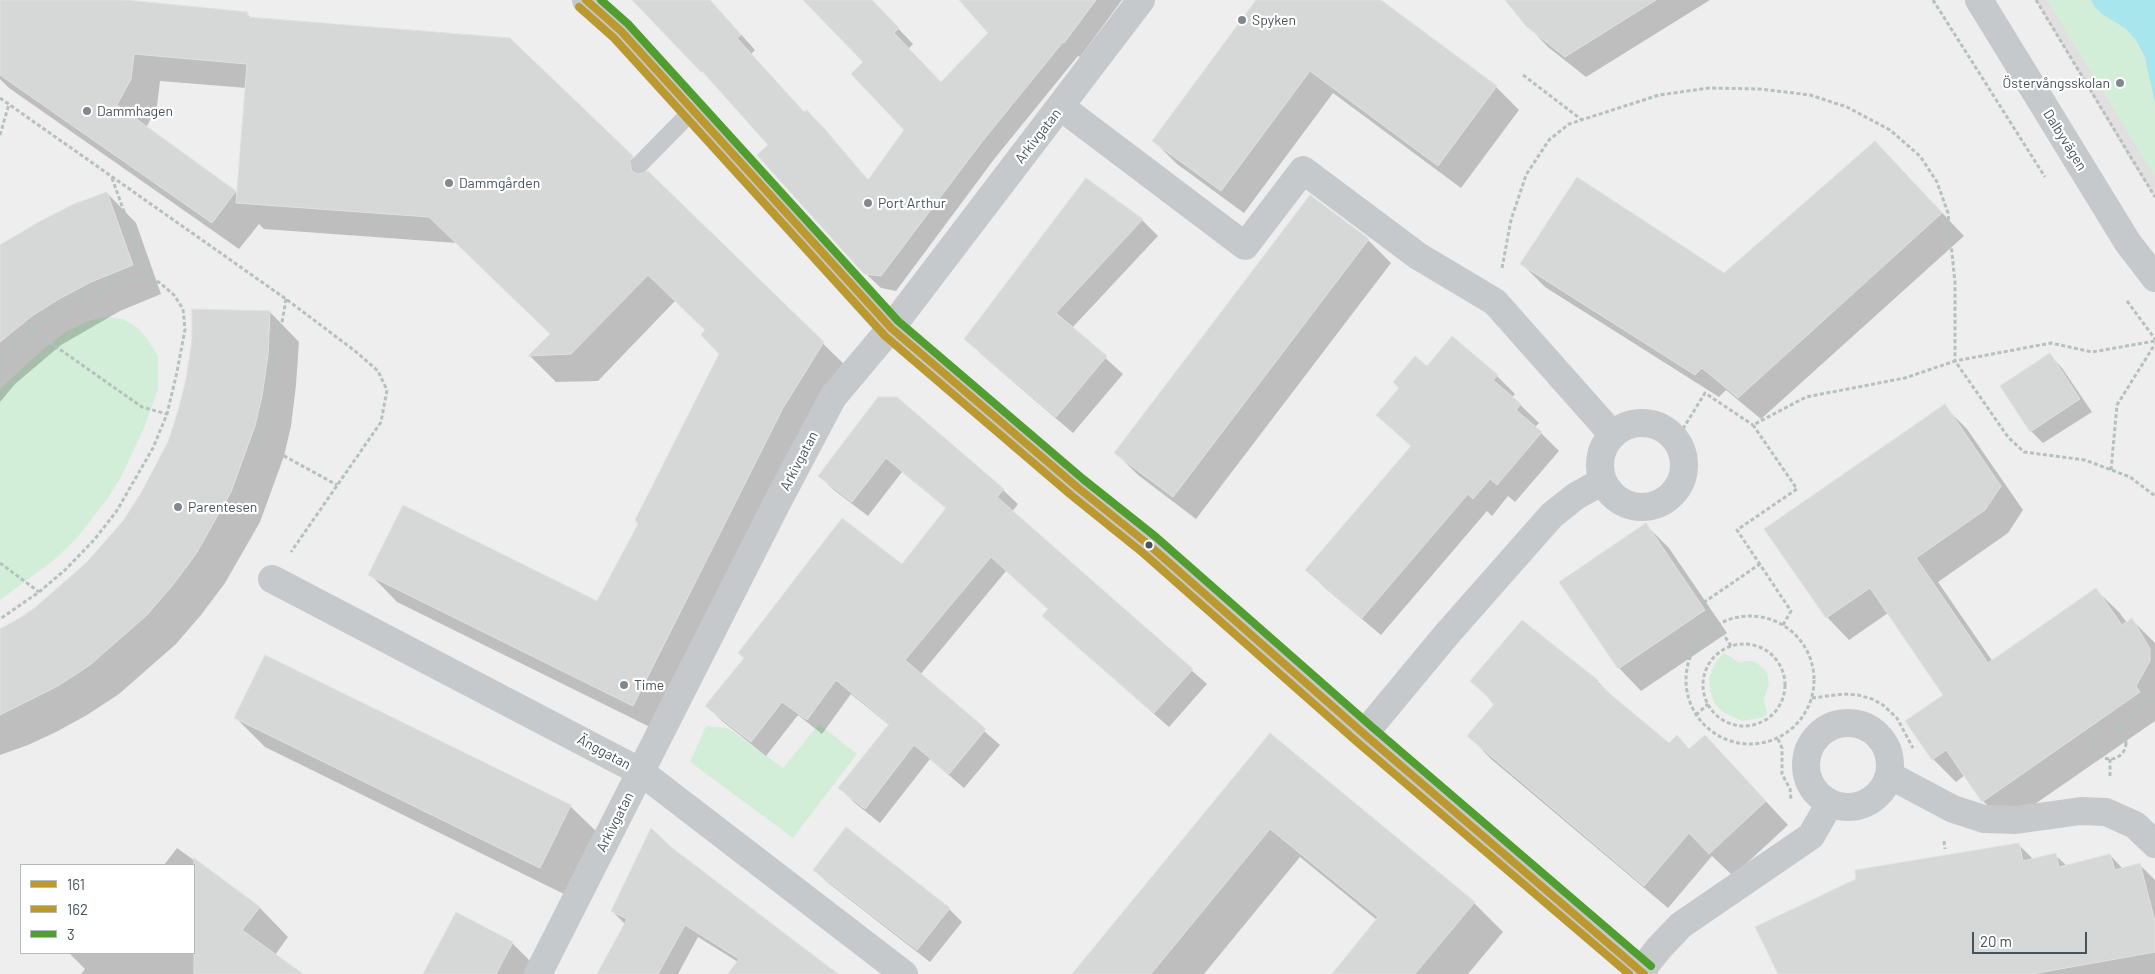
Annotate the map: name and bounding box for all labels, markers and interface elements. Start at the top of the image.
place label: Spyken [1252,12,1296,28]
marker: Spyken [1236,14,1248,26]
place label: Östervångsskolan [2003,75,2110,91]
marker: Östervångsskolan [2114,77,2126,89]
place label: Dammhagen [97,103,173,119]
marker: Dammhagen [81,105,93,117]
street label: Arkivgatan [1011,105,1065,167]
street label: Dalbyvägen [2040,106,2090,174]
place label: Dammgården [459,175,540,191]
marker: Dammgården [443,177,455,189]
place label: Port Arthur [878,195,946,211]
marker: Port Arthur [862,197,874,209]
street label: Arkivgatan [776,428,822,494]
place label: Parentesen [188,499,257,515]
marker: Parentesen [172,501,184,513]
unlabelled marker [1144,540,1154,550]
place label: Time [634,677,664,693]
marker: Time [618,679,630,691]
street label: Änggatan [574,731,634,773]
street label: Arkivgatan [593,789,637,855]
legend [20,864,195,954]
text: 161 [67,875,85,893]
text: 162 [67,900,88,918]
scale bar [1975,922,2090,954]
text: 3 [67,925,75,943]
text: 20 m [1980,932,2012,950]

